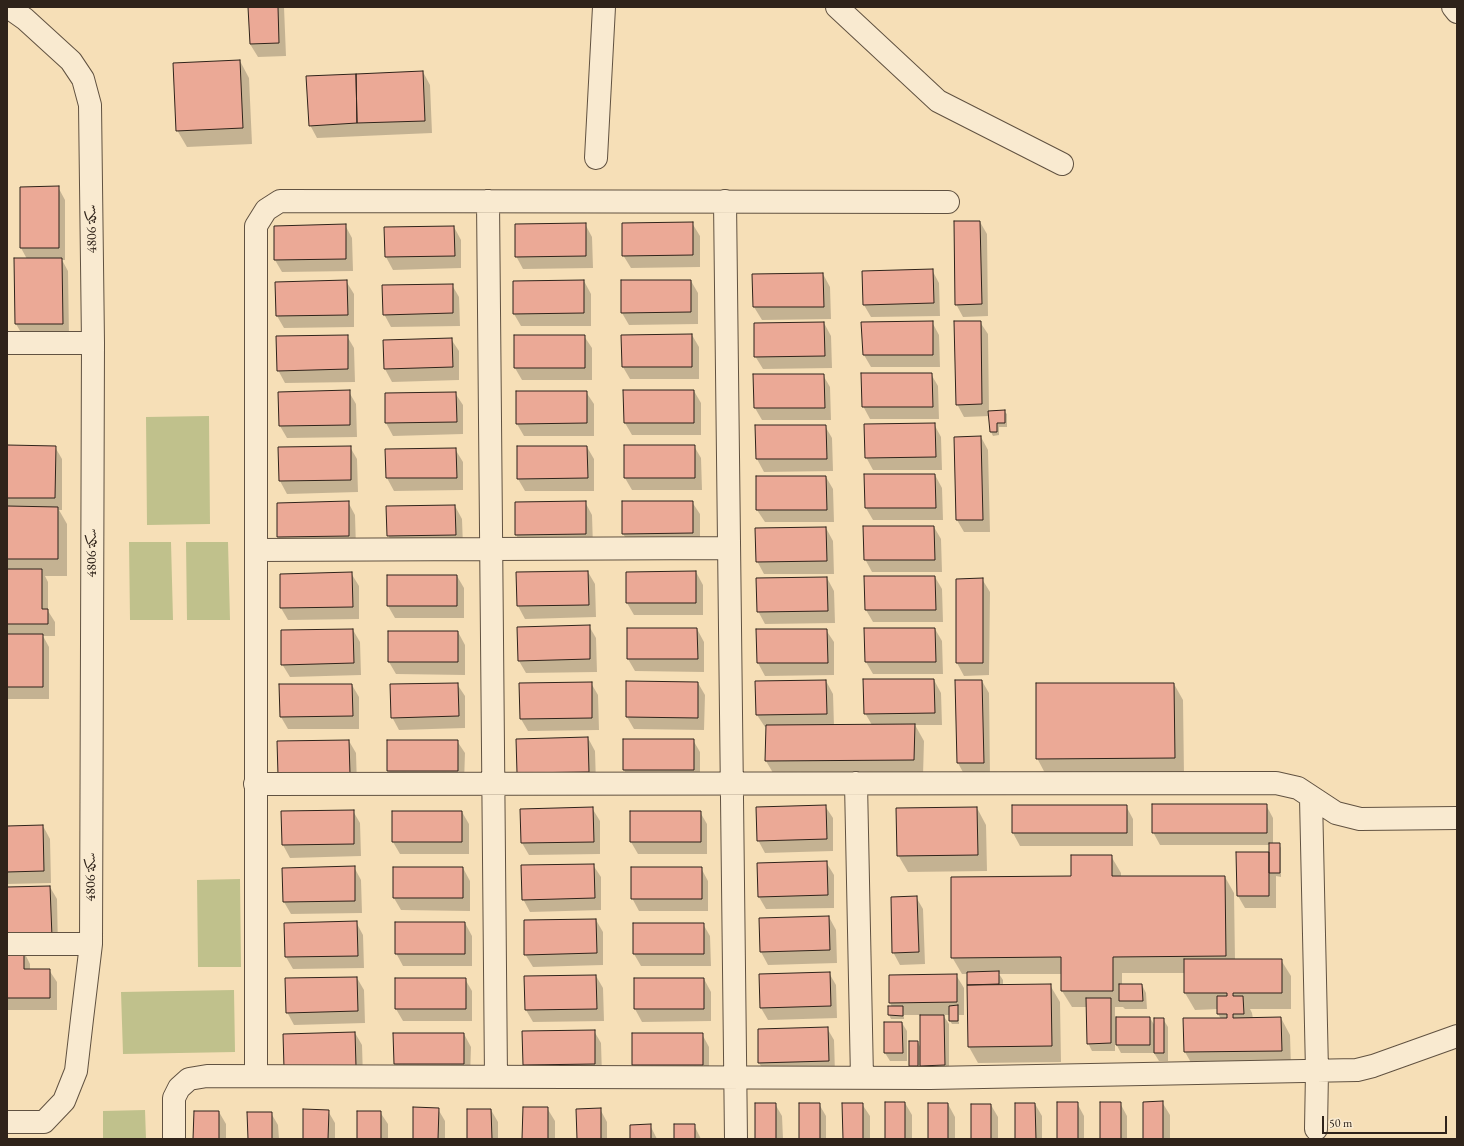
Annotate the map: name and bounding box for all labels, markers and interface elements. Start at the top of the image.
street label: سكة 4806 [83,204,101,254]
street label: سكة 4806 [84,529,100,577]
street label: سكة 4806 [83,853,99,901]
scale bar [1324,1108,1449,1134]
text: 50 m [1329,1115,1352,1131]

